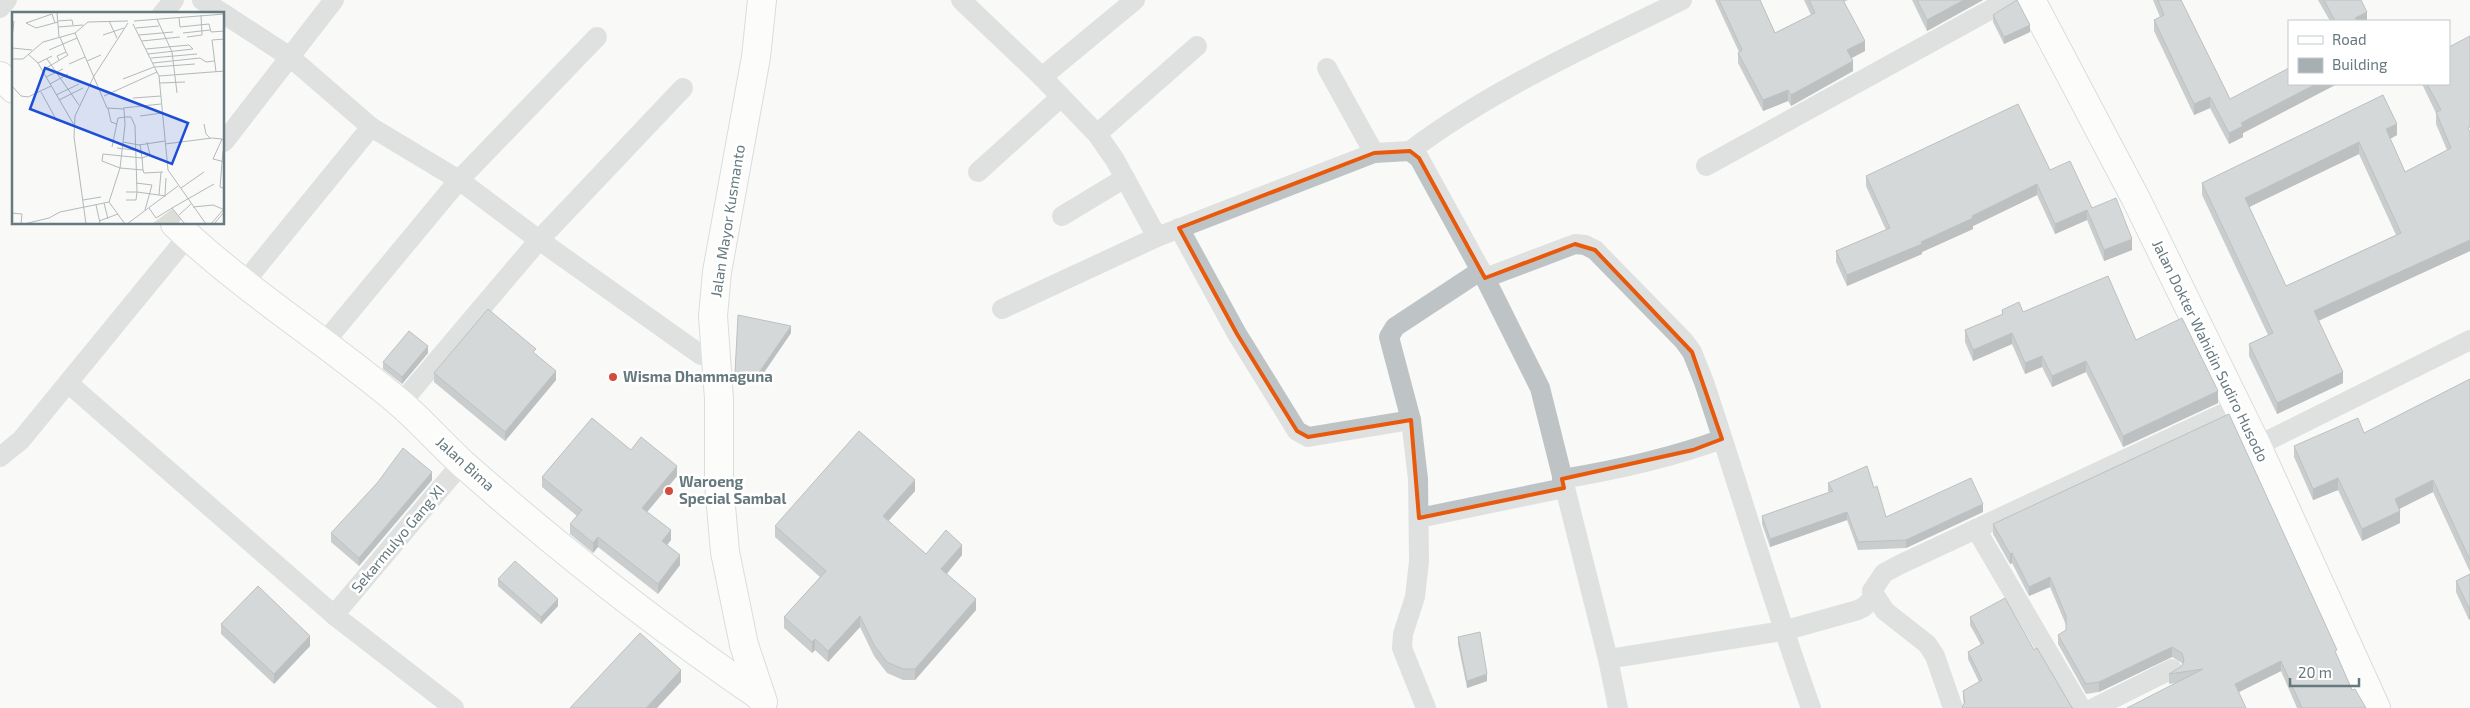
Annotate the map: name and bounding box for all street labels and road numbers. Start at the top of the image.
street label: Jalan Mayor Kusmanto [706,143,748,298]
street label: Jalan Dokter Wahidin Sudiro Husodo [2149,237,2273,464]
street label: Jalan Bima [433,432,499,494]
street label: Sekarmulyo Gang XI [347,481,448,596]

